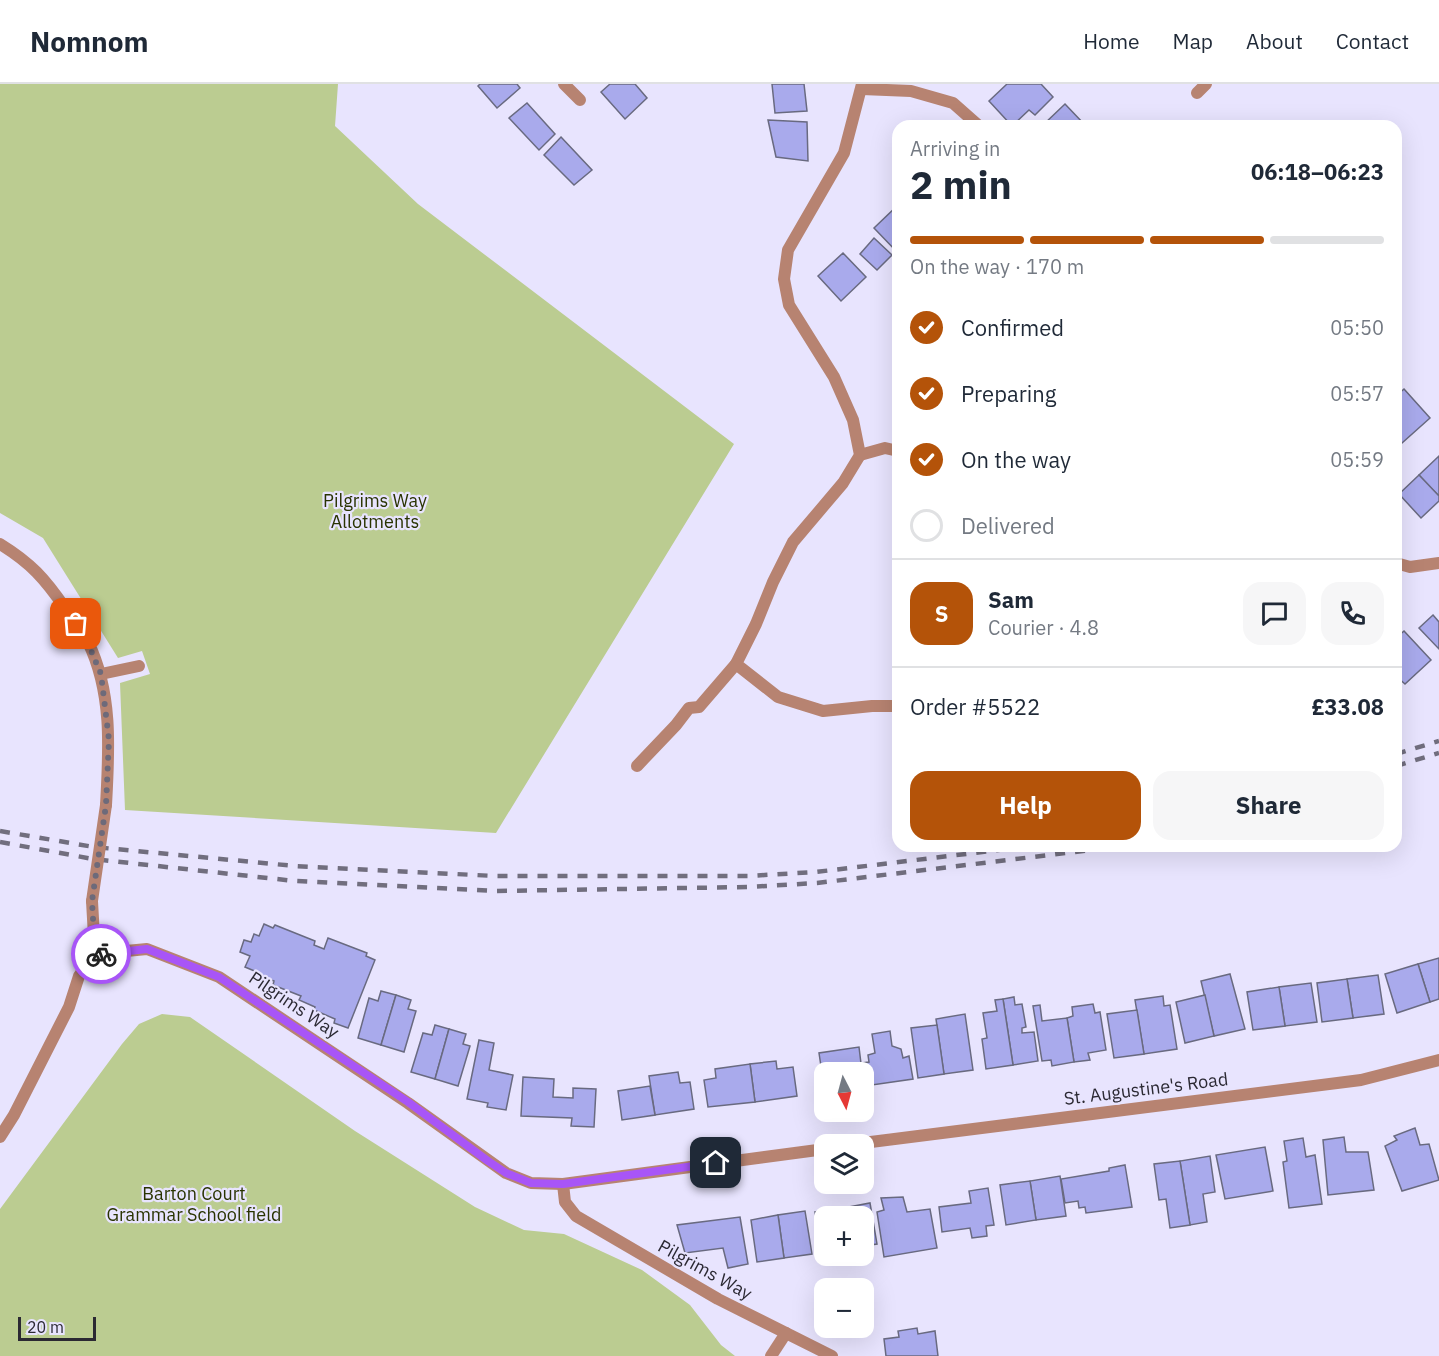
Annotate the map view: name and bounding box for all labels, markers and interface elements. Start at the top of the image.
text: Nomnom [30,23,149,60]
text: Home [1083,27,1140,55]
text: Map [1173,27,1213,55]
text: About [1246,27,1303,55]
text: Contact [1336,27,1409,55]
text: Arriving in [910,135,1000,162]
text: 06:18–06:23 [1251,157,1384,186]
text: 2 min [910,159,1012,210]
text: On the way · 170 m [910,253,1084,280]
icon: check [910,311,943,344]
text: Confirmed [961,313,1064,342]
text: 05:50 [1330,314,1384,341]
icon: check [910,377,943,410]
text: Preparing [961,379,1056,408]
text: 05:57 [1330,380,1384,407]
icon: check [910,443,943,476]
text: On the way [961,445,1071,474]
text: 05:59 [1330,446,1384,473]
park label: Pilgrims Way Allotments [323,489,427,533]
text: Delivered [961,511,1055,540]
button: chat [1243,582,1306,645]
button: phone [1321,582,1384,645]
text: Sam [988,585,1034,614]
pin [50,598,101,649]
text: S [935,599,948,628]
icon: bag [59,607,92,640]
text: Courier · 4.8 [988,614,1099,641]
text: Order #5522 [910,692,1040,721]
text: £33.08 [1312,692,1384,721]
button: Help [910,771,1141,840]
button: Share [1153,771,1384,840]
courier [71,924,131,984]
icon: bike [85,938,118,971]
street label: Pilgrims Way [245,966,344,1043]
north arrow [814,1062,874,1122]
map controls [814,1062,874,1338]
street label: St. Augustine's Road [1063,1067,1229,1110]
button: layers [814,1134,874,1194]
pin [690,1137,741,1188]
icon: home [699,1146,732,1179]
park label: Barton Court Grammar School field [106,1182,282,1226]
button: + [814,1206,874,1266]
street label: Pilgrims Way [654,1234,756,1305]
button: − [814,1278,874,1338]
scale bar [18,1314,96,1342]
text: 20 m [27,1317,64,1337]

